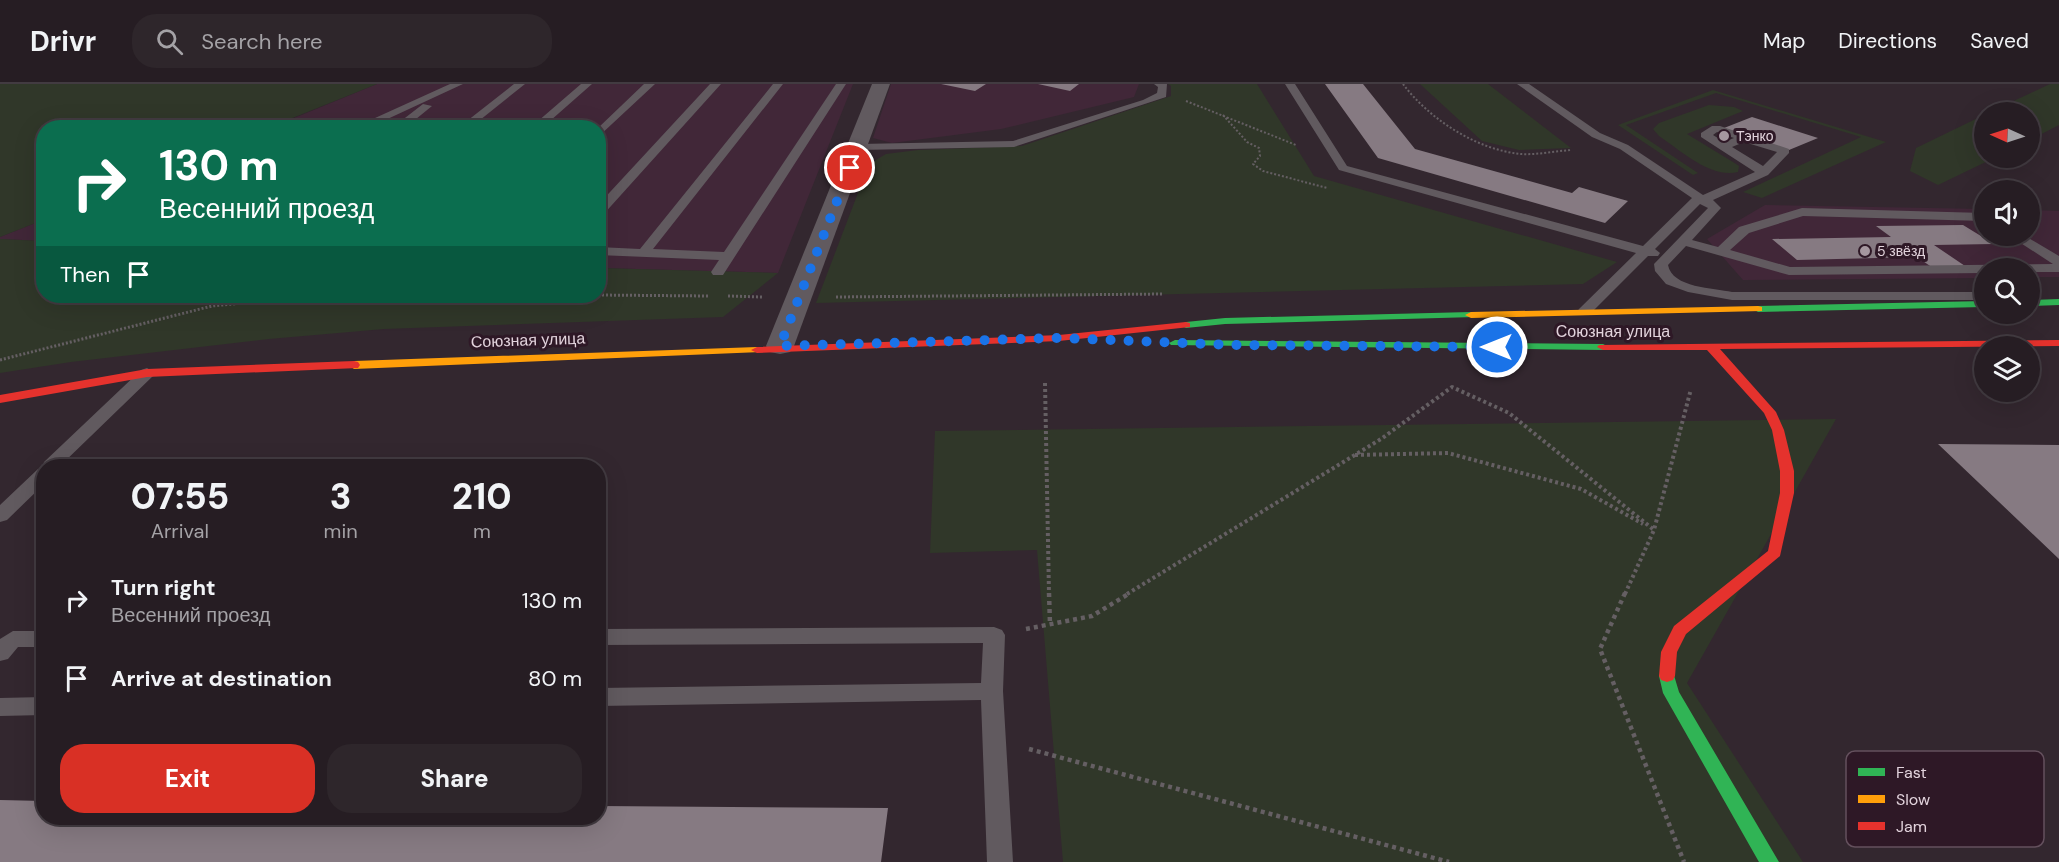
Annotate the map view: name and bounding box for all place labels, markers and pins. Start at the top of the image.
place label: Тэнко [1736,127,1774,145]
marker: Тэнко [1717,129,1731,143]
pin [824,142,875,193]
place label: 5 звёзд [1877,242,1925,260]
marker: 5 звёзд [1858,244,1872,258]

